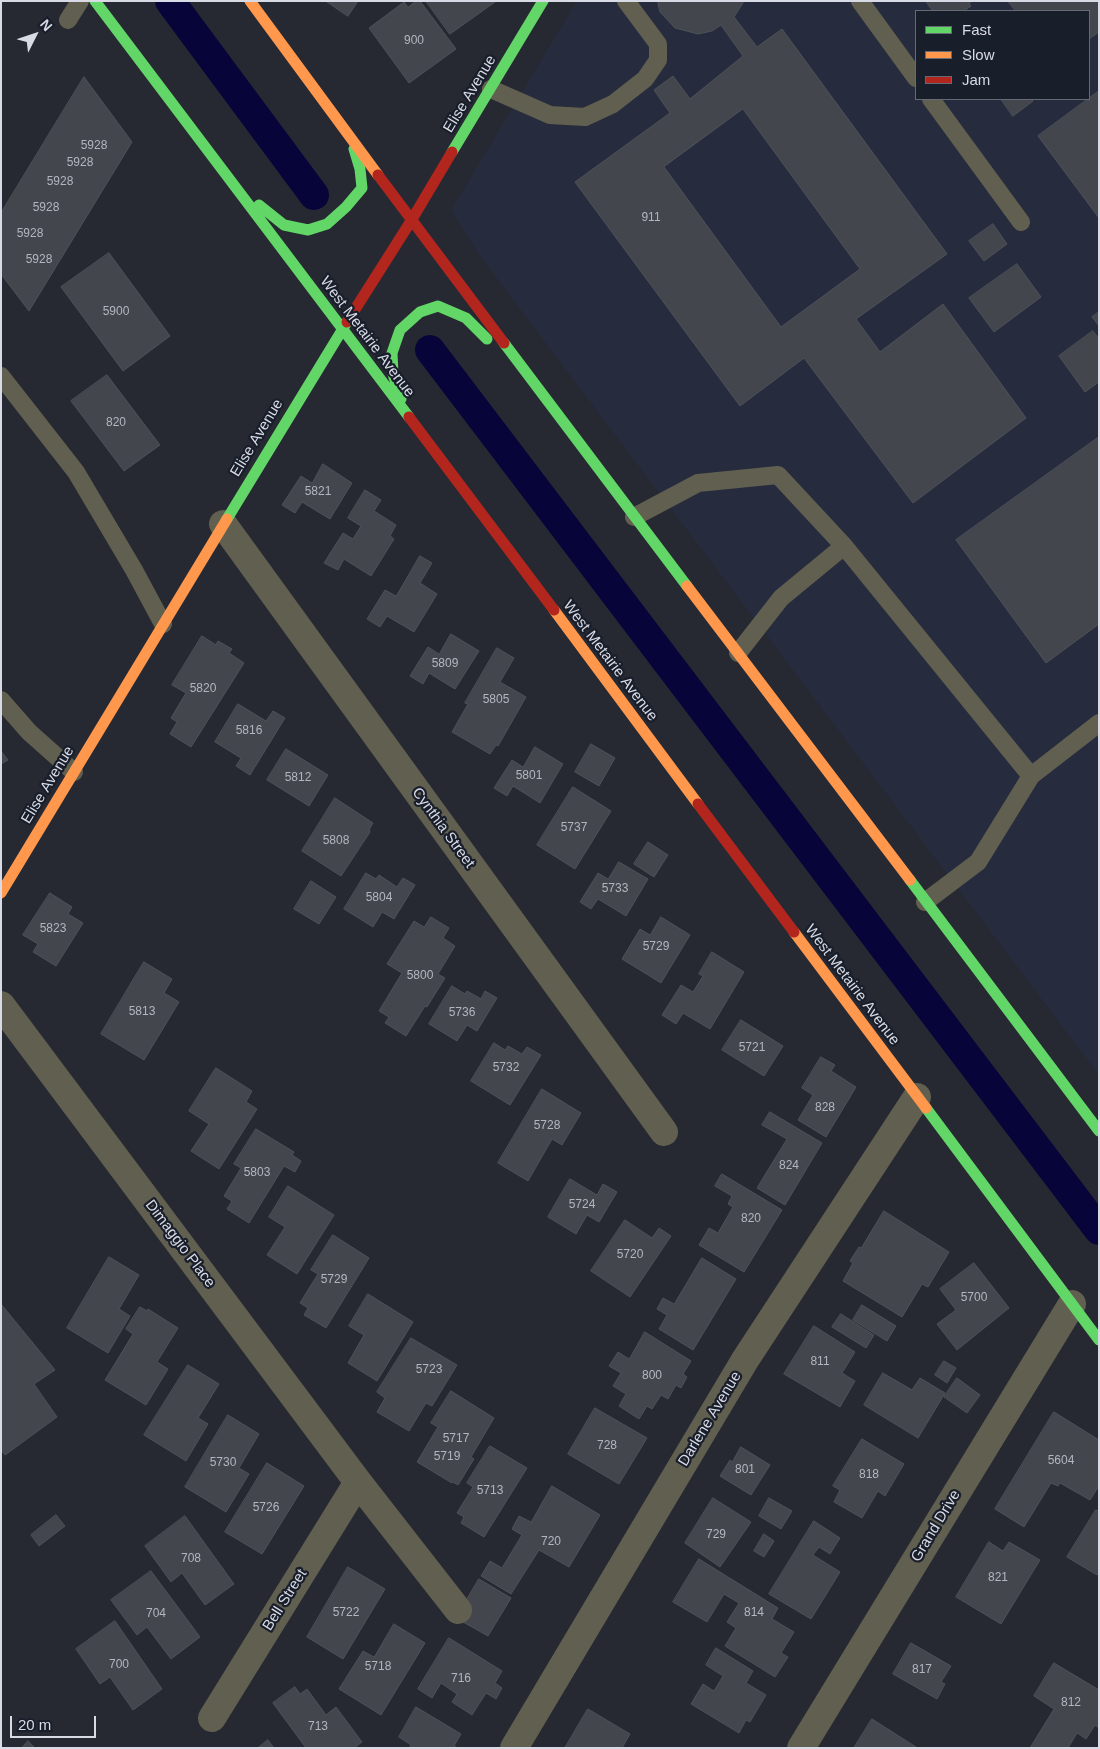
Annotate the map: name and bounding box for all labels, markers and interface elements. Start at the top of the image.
north arrow [10,10,60,60]
legend [915,10,1090,100]
text: N [37,16,56,34]
text: Fast [962,21,991,38]
house number: 900 [404,34,424,48]
text: Slow [962,46,995,63]
street label: Elise Avenue [440,52,500,136]
text: Jam [962,71,990,88]
house number: 5928 [81,139,107,153]
house number: 5928 [67,156,93,170]
house number: 5928 [47,175,73,189]
house number: 5928 [33,201,59,215]
house number: 911 [641,211,661,225]
house number: 5928 [17,227,43,241]
house number: 5928 [26,253,52,267]
street label: West Metairie Avenue [316,273,418,401]
house number: 5900 [103,305,129,319]
street label: Elise Avenue [227,396,287,480]
house number: 820 [106,416,126,430]
house number: 5821 [305,485,331,499]
street label: West Metairie Avenue [559,597,661,725]
house number: 5809 [432,657,458,671]
house number: 5820 [190,682,216,696]
house number: 5805 [483,693,509,707]
house number: 5816 [236,724,262,738]
street label: Elise Avenue [18,743,78,827]
house number: 5801 [516,769,542,783]
house number: 5812 [285,771,311,785]
street label: Cynthia Street [408,784,478,872]
house number: 5737 [561,821,587,835]
house number: 5808 [323,834,349,848]
house number: 5733 [602,882,628,896]
house number: 5804 [366,891,392,905]
street label: West Metairie Avenue [801,921,903,1049]
house number: 5823 [40,922,66,936]
house number: 5729 [643,940,669,954]
house number: 5800 [407,969,433,983]
house number: 5813 [129,1005,155,1019]
house number: 5736 [449,1006,475,1020]
house number: 5721 [739,1041,765,1055]
house number: 5732 [493,1061,519,1075]
house number: 828 [815,1101,835,1115]
house number: 5728 [534,1119,560,1133]
house number: 824 [779,1159,799,1173]
house number: 5803 [244,1166,270,1180]
street label: Dimaggio Place [141,1197,219,1291]
house number: 5724 [569,1198,595,1212]
house number: 820 [741,1212,761,1226]
house number: 5720 [617,1248,643,1262]
house number: 5729 [321,1273,347,1287]
house number: 5700 [961,1291,987,1305]
house number: 811 [810,1355,830,1369]
house number: 5723 [416,1363,442,1377]
street label: Darlene Avenue [675,1368,745,1470]
house number: 800 [642,1369,662,1383]
house number: 5717 [443,1432,469,1446]
house number: 728 [597,1439,617,1453]
house number: 5719 [434,1450,460,1464]
house number: 5604 [1048,1454,1074,1468]
house number: 5730 [210,1456,236,1470]
house number: 801 [735,1463,755,1477]
house number: 818 [859,1468,879,1482]
house number: 5713 [477,1484,503,1498]
street label: Grand Drive [907,1487,965,1565]
house number: 5726 [253,1501,279,1515]
house number: 729 [706,1528,726,1542]
house number: 720 [541,1535,561,1549]
house number: 708 [181,1552,201,1566]
street label: Bell Street [259,1566,311,1634]
house number: 821 [988,1571,1008,1585]
house number: 5722 [333,1606,359,1620]
house number: 814 [744,1606,764,1620]
house number: 704 [146,1607,166,1621]
house number: 700 [109,1658,129,1672]
house number: 5718 [365,1660,391,1674]
house number: 817 [912,1663,932,1677]
house number: 716 [451,1672,471,1686]
house number: 812 [1061,1696,1081,1710]
scale bar [12,1706,99,1738]
text: 20 m [18,1716,51,1733]
house number: 713 [308,1720,328,1734]

